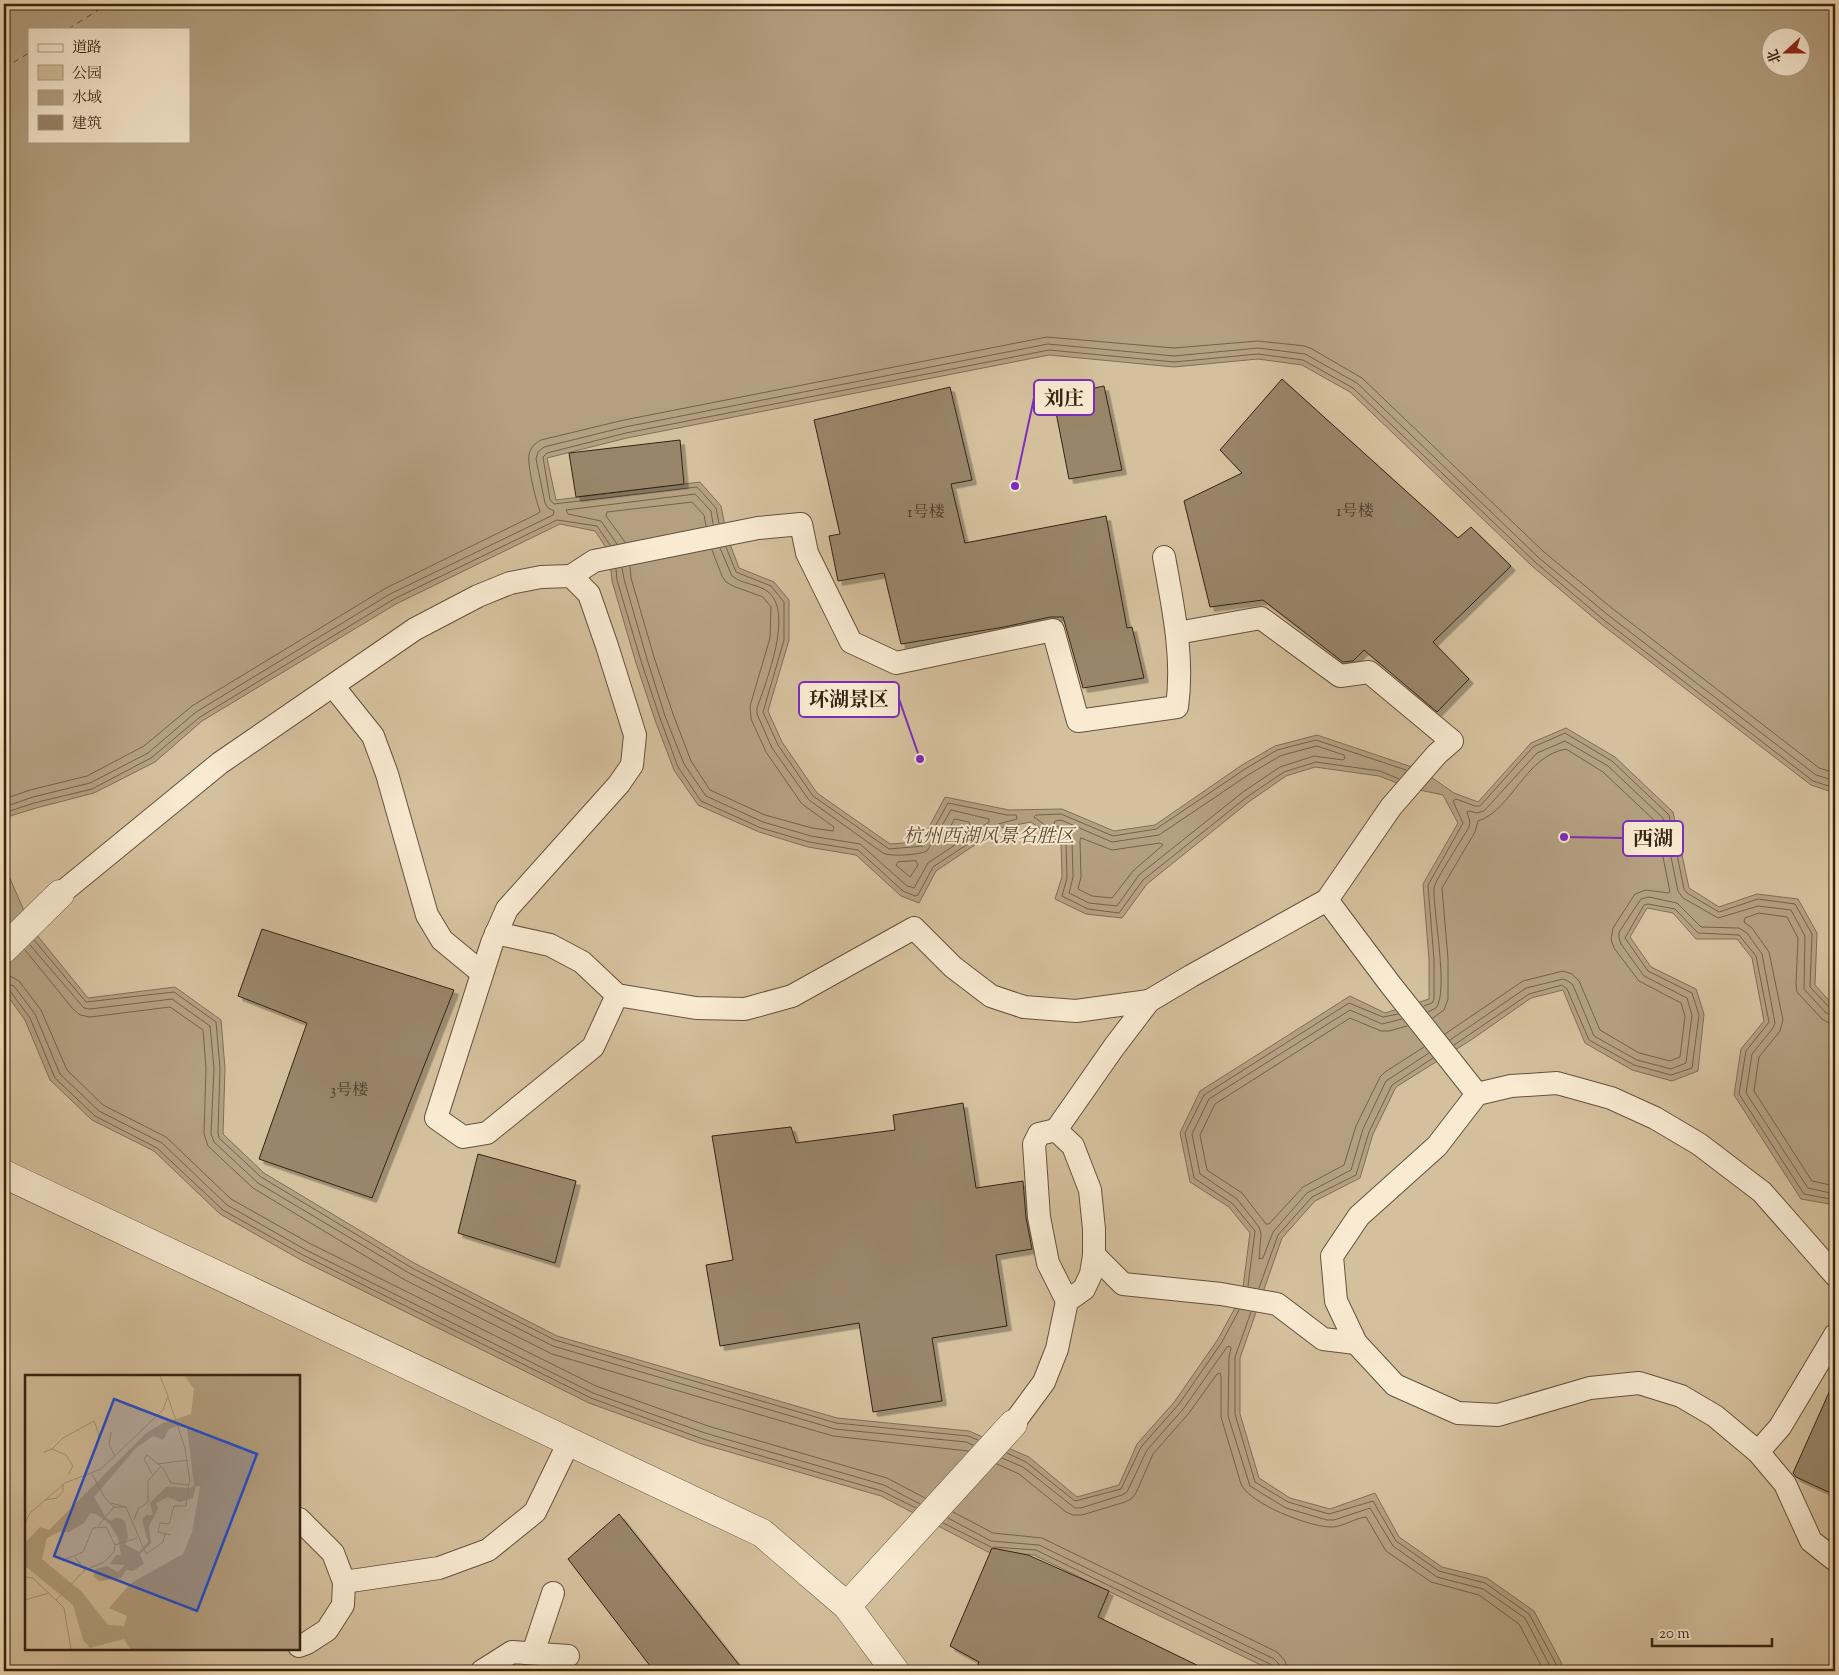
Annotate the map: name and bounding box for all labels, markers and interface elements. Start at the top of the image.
legend [28,28,190,142]
north arrow [1762,28,1812,78]
text: 道路 [72,38,102,59]
text: 北 [1764,46,1788,66]
text: 公园 [72,64,102,85]
text: 水域 [72,88,102,109]
text: 建筑 [72,114,102,135]
callout: 刘庄 [1034,380,1094,415]
text: 刘庄 [1044,386,1084,415]
house number: 1号楼 [1336,501,1374,524]
house number: 1号楼 [907,502,945,525]
callout: 环湖景区 [799,682,899,717]
text: 环湖景区 [809,687,889,716]
callout: 西湖 [1623,821,1683,856]
park label: 杭州西湖风景名胜区 [903,824,1077,851]
text: 西湖 [1633,826,1673,855]
house number: 3号楼 [330,1080,368,1103]
inset map [25,1375,300,1650]
scale bar [1652,1615,1772,1647]
text: 20 m [1659,1624,1690,1645]

